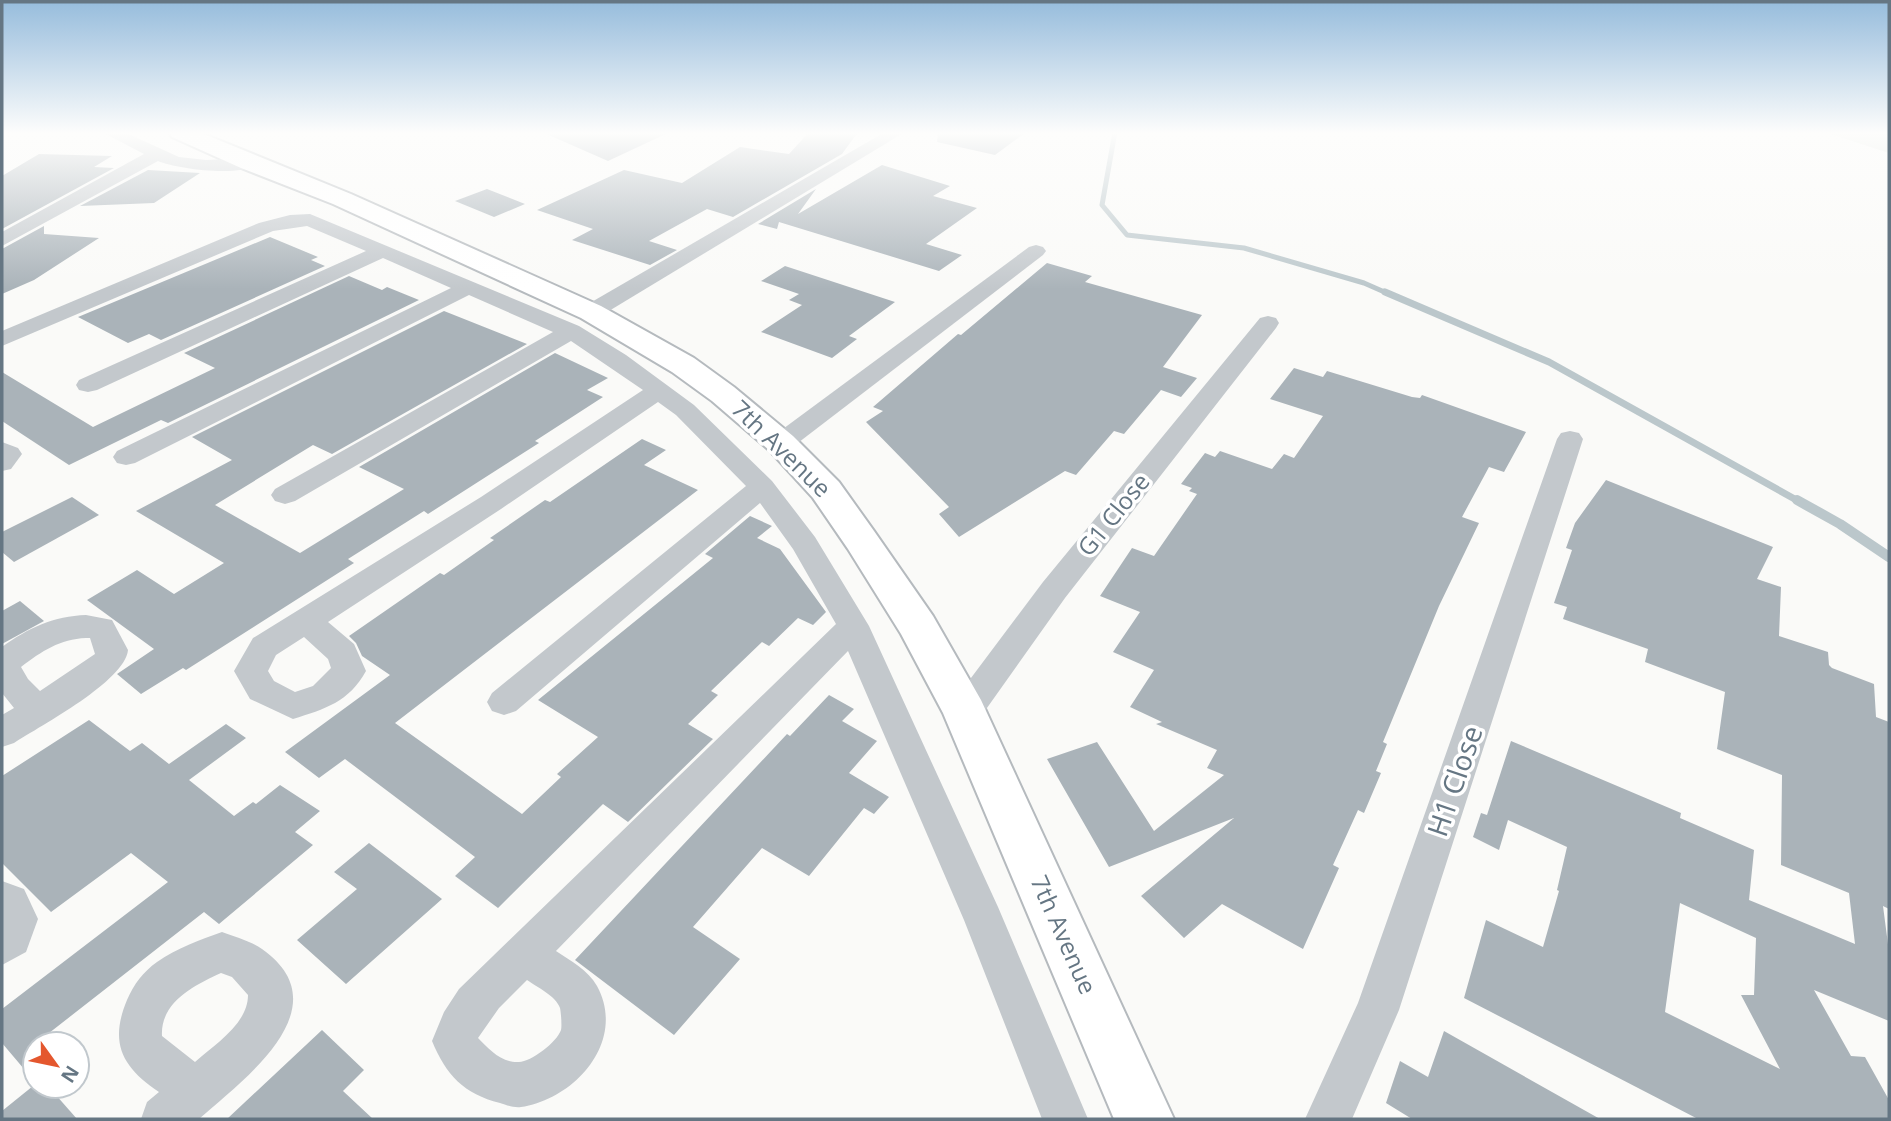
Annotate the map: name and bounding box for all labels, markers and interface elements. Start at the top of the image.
street label: 7th Avenue [725,392,839,504]
street label: G1 Close [1069,466,1156,562]
street label: H1 Close [1417,720,1491,841]
street label: 7th Avenue [1024,870,1105,999]
north arrow [21,1030,91,1100]
text: N [55,1061,85,1088]

